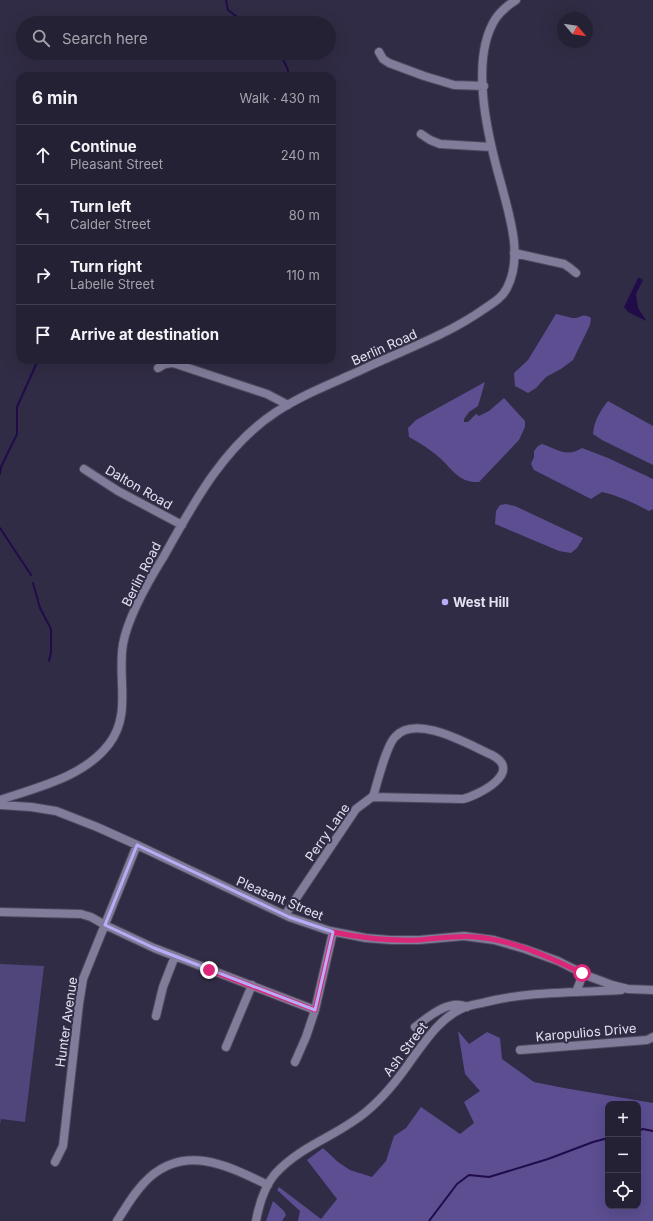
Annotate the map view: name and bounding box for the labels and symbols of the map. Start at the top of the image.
north arrow [557,12,593,48]
street label: Berlin Road [349,325,419,369]
street label: Dalton Road [103,461,175,513]
street label: Berlin Road [118,539,164,609]
place label: West Hill [453,594,509,610]
marker: West Hill [440,597,450,607]
street label: Perry Lane [301,800,353,864]
street label: Pleasant Street [234,872,326,924]
route end [200,961,218,979]
route start [573,964,591,982]
street label: Hunter Avenue [52,976,80,1068]
street label: Ash Street [379,1019,431,1079]
street label: Karopulios Drive [535,1020,637,1044]

